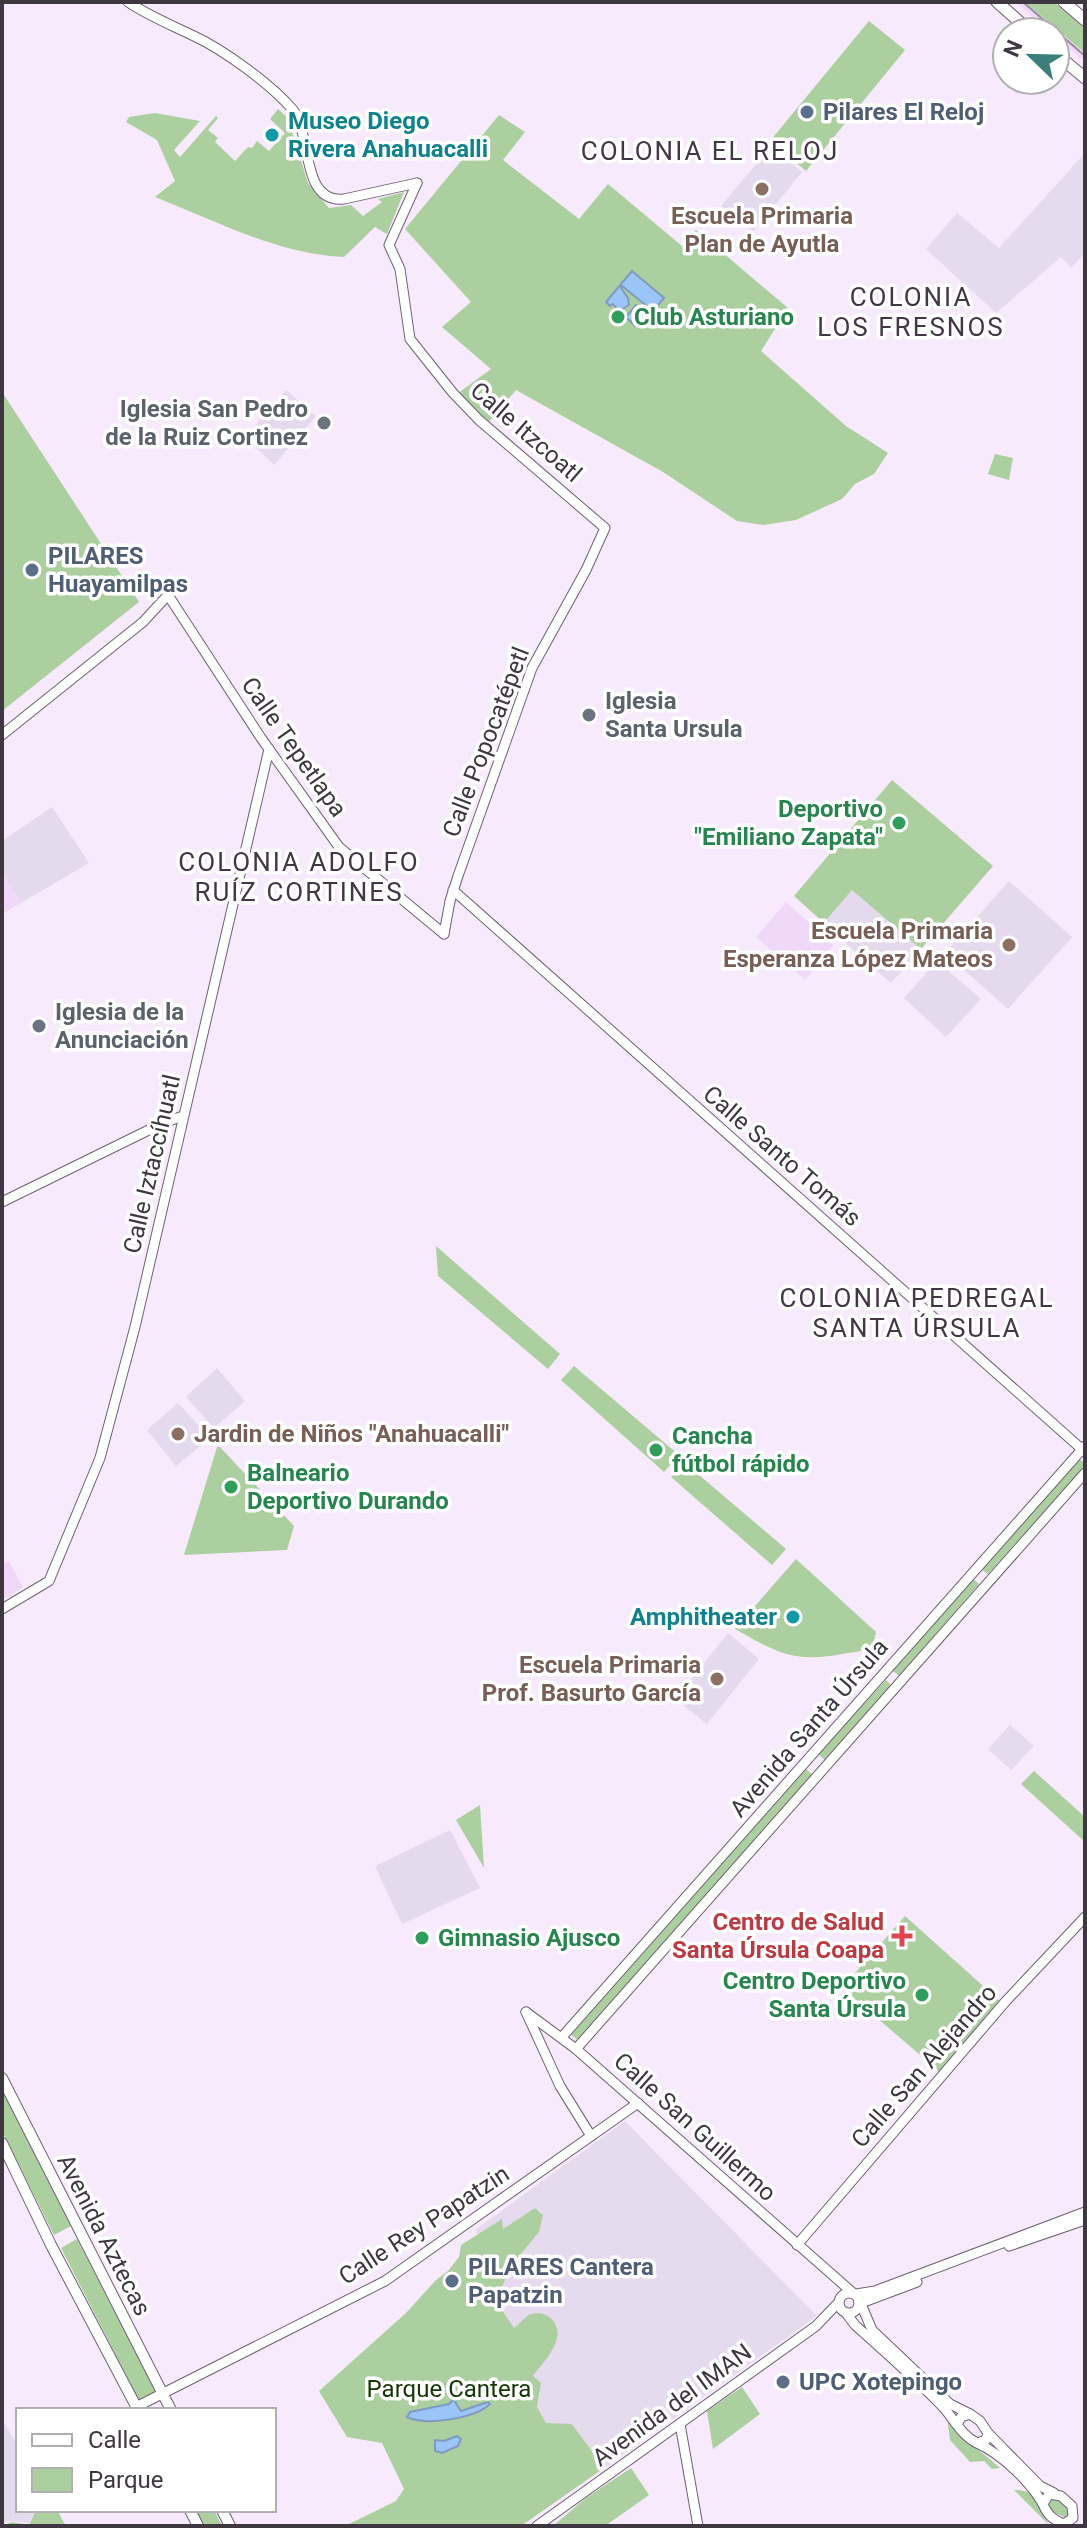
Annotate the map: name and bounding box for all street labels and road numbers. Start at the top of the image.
street label: Calle Itzcoatl [465,376,587,488]
street label: Calle Popocatépetl [437,643,535,841]
street label: Calle Tepetlapa [236,672,352,822]
street label: Calle Iztaccíhuatl [118,1072,186,1256]
street label: Calle Santo Tomás [697,1080,867,1232]
street label: Avenida Santa Úrsula [724,1633,894,1823]
street label: Calle San Alejandro [846,1979,1002,2153]
street label: Calle San Guillermo [608,2047,782,2207]
street label: Avenida Aztecas [51,2150,157,2320]
street label: Calle Rey Papatzin [334,2160,514,2290]
street label: Avenida del IMAN [587,2338,757,2472]

